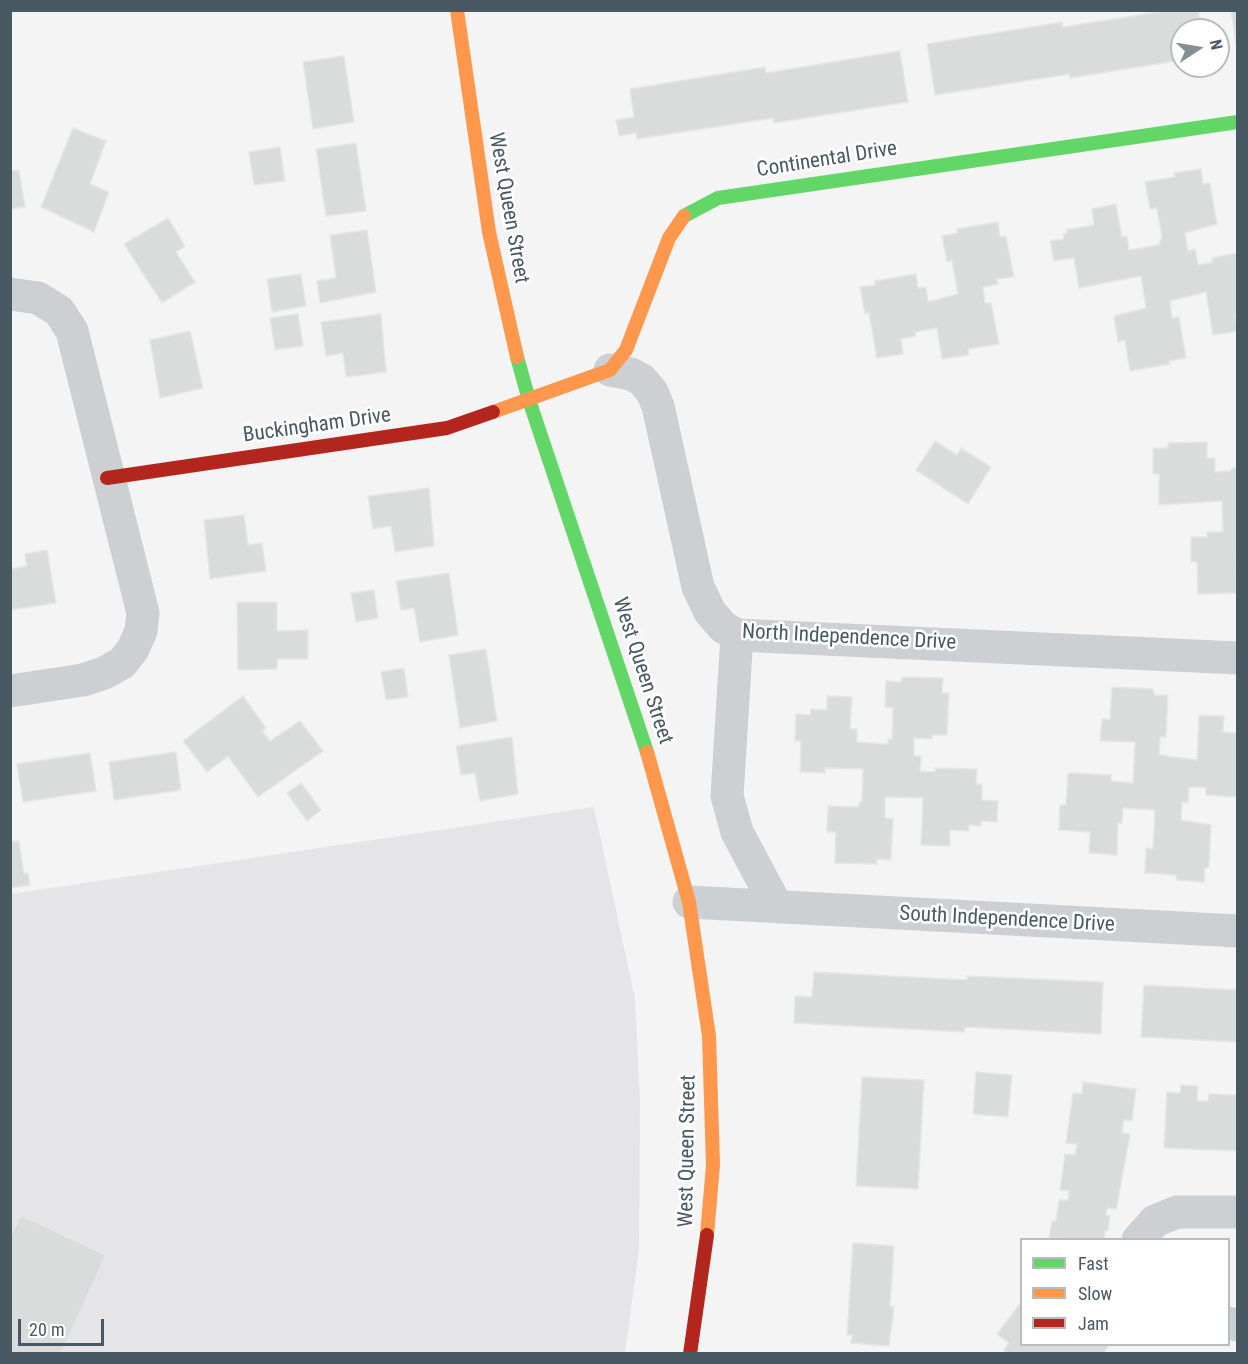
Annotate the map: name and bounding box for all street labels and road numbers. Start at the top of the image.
street label: West Queen Street [482,131,534,285]
street label: Continental Drive [755,136,899,184]
street label: Buckingham Drive [242,403,392,449]
street label: West Queen Street [606,594,678,748]
street label: North Independence Drive [741,620,957,656]
street label: South Independence Drive [899,902,1115,938]
street label: West Queen Street [674,1074,702,1228]

